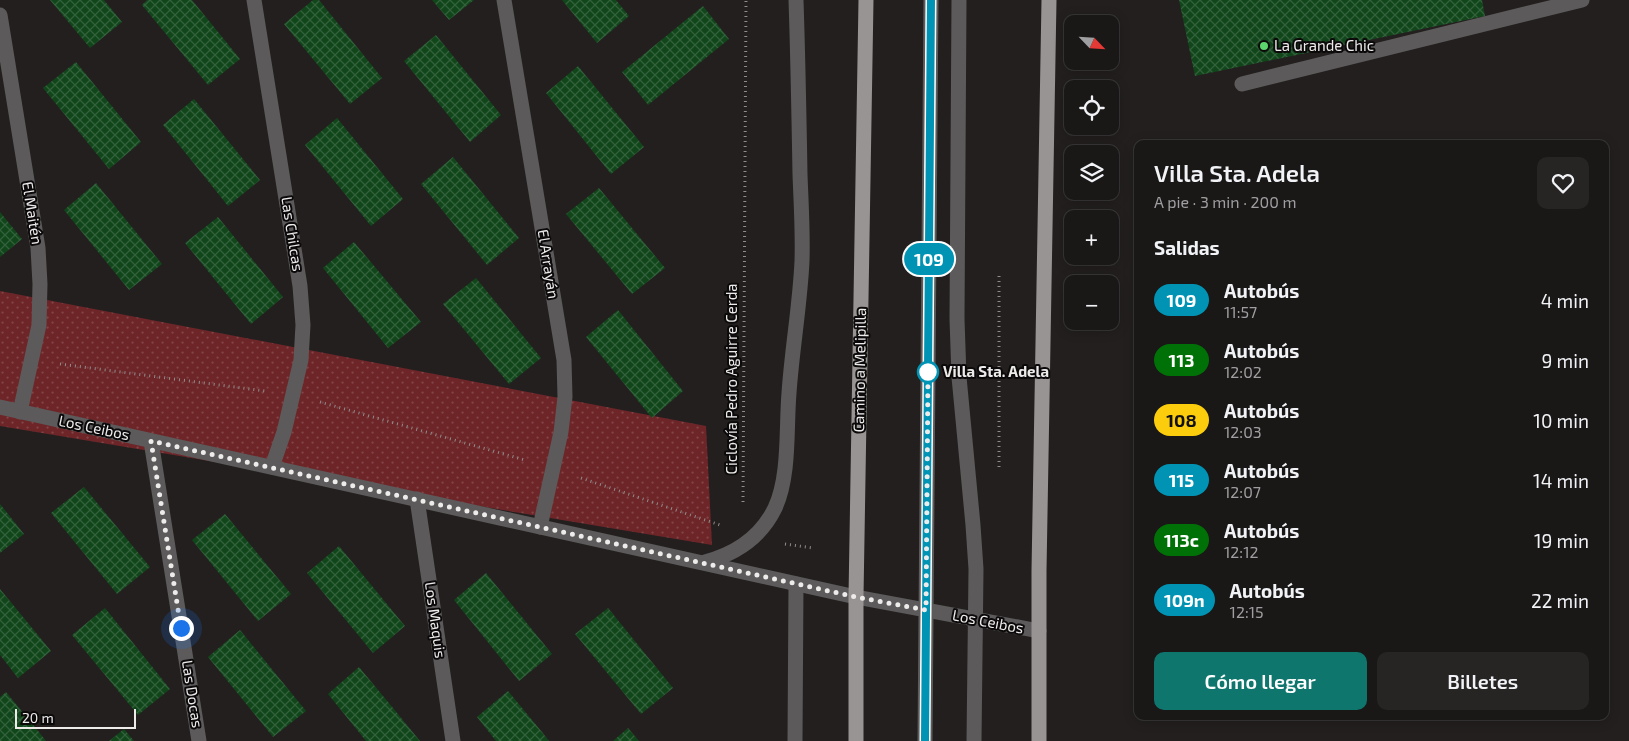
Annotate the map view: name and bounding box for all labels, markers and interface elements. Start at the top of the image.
north arrow [1064,15,1119,70]
map controls [1064,15,1119,330]
place label: La Grande Chic [1274,36,1374,54]
marker: La Grande Chic [1258,40,1270,52]
button: locate [1064,80,1119,135]
button: layers [1064,145,1119,200]
button: heart [1537,157,1589,209]
text: Villa Sta. Adela [1154,158,1320,187]
street label: El Maitén [19,180,47,246]
text: A pie · 3 min · 200 m [1154,192,1296,211]
street label: Las Chilcas [278,195,308,273]
button: + [1064,210,1119,265]
street label: El Arrayán [535,228,563,300]
text: Salidas [1154,236,1220,259]
line badge: 109 [900,243,958,275]
text: 109 [914,248,944,270]
button: − [1064,275,1119,330]
text: Autobús [1224,279,1299,302]
street label: Ciclovía Pedro Aguirre Cerda [722,284,740,475]
text: 109 [1167,289,1196,311]
text: 4 min [1541,289,1589,312]
text: 11:57 [1224,302,1257,321]
street label: Camino a Melipilla [849,307,869,433]
text: Autobús [1224,339,1299,362]
text: 113 [1169,349,1194,371]
text: 9 min [1541,349,1589,372]
marker: Villa Sta. Adela [917,361,939,383]
place label: Villa Sta. Adela [943,362,1049,380]
text: 12:02 [1224,362,1262,381]
text: Autobús [1224,399,1299,422]
text: 108 [1166,409,1197,431]
text: 10 min [1533,409,1589,432]
street label: Los Ceibos [57,411,131,443]
text: 12:03 [1224,422,1262,441]
text: Autobús [1224,459,1299,482]
text: 115 [1169,469,1194,491]
text: 14 min [1533,469,1589,492]
text: 12:07 [1224,482,1261,501]
text: Autobús [1224,519,1299,542]
text: 113c [1164,529,1199,551]
text: 19 min [1534,529,1589,552]
text: 12:12 [1224,542,1259,561]
text: Autobús [1230,579,1305,602]
street label: Los Maquis [422,580,450,659]
text: 109n [1164,589,1205,611]
text: 22 min [1531,589,1589,612]
text: 12:15 [1230,602,1264,621]
street label: Los Ceibos [951,605,1025,637]
your location [169,616,194,641]
button: Cómo llegar [1154,652,1367,710]
button: Billetes [1377,652,1589,710]
street label: Las Docas [179,659,207,729]
scale bar [15,706,136,729]
text: 20 m [22,709,54,726]

